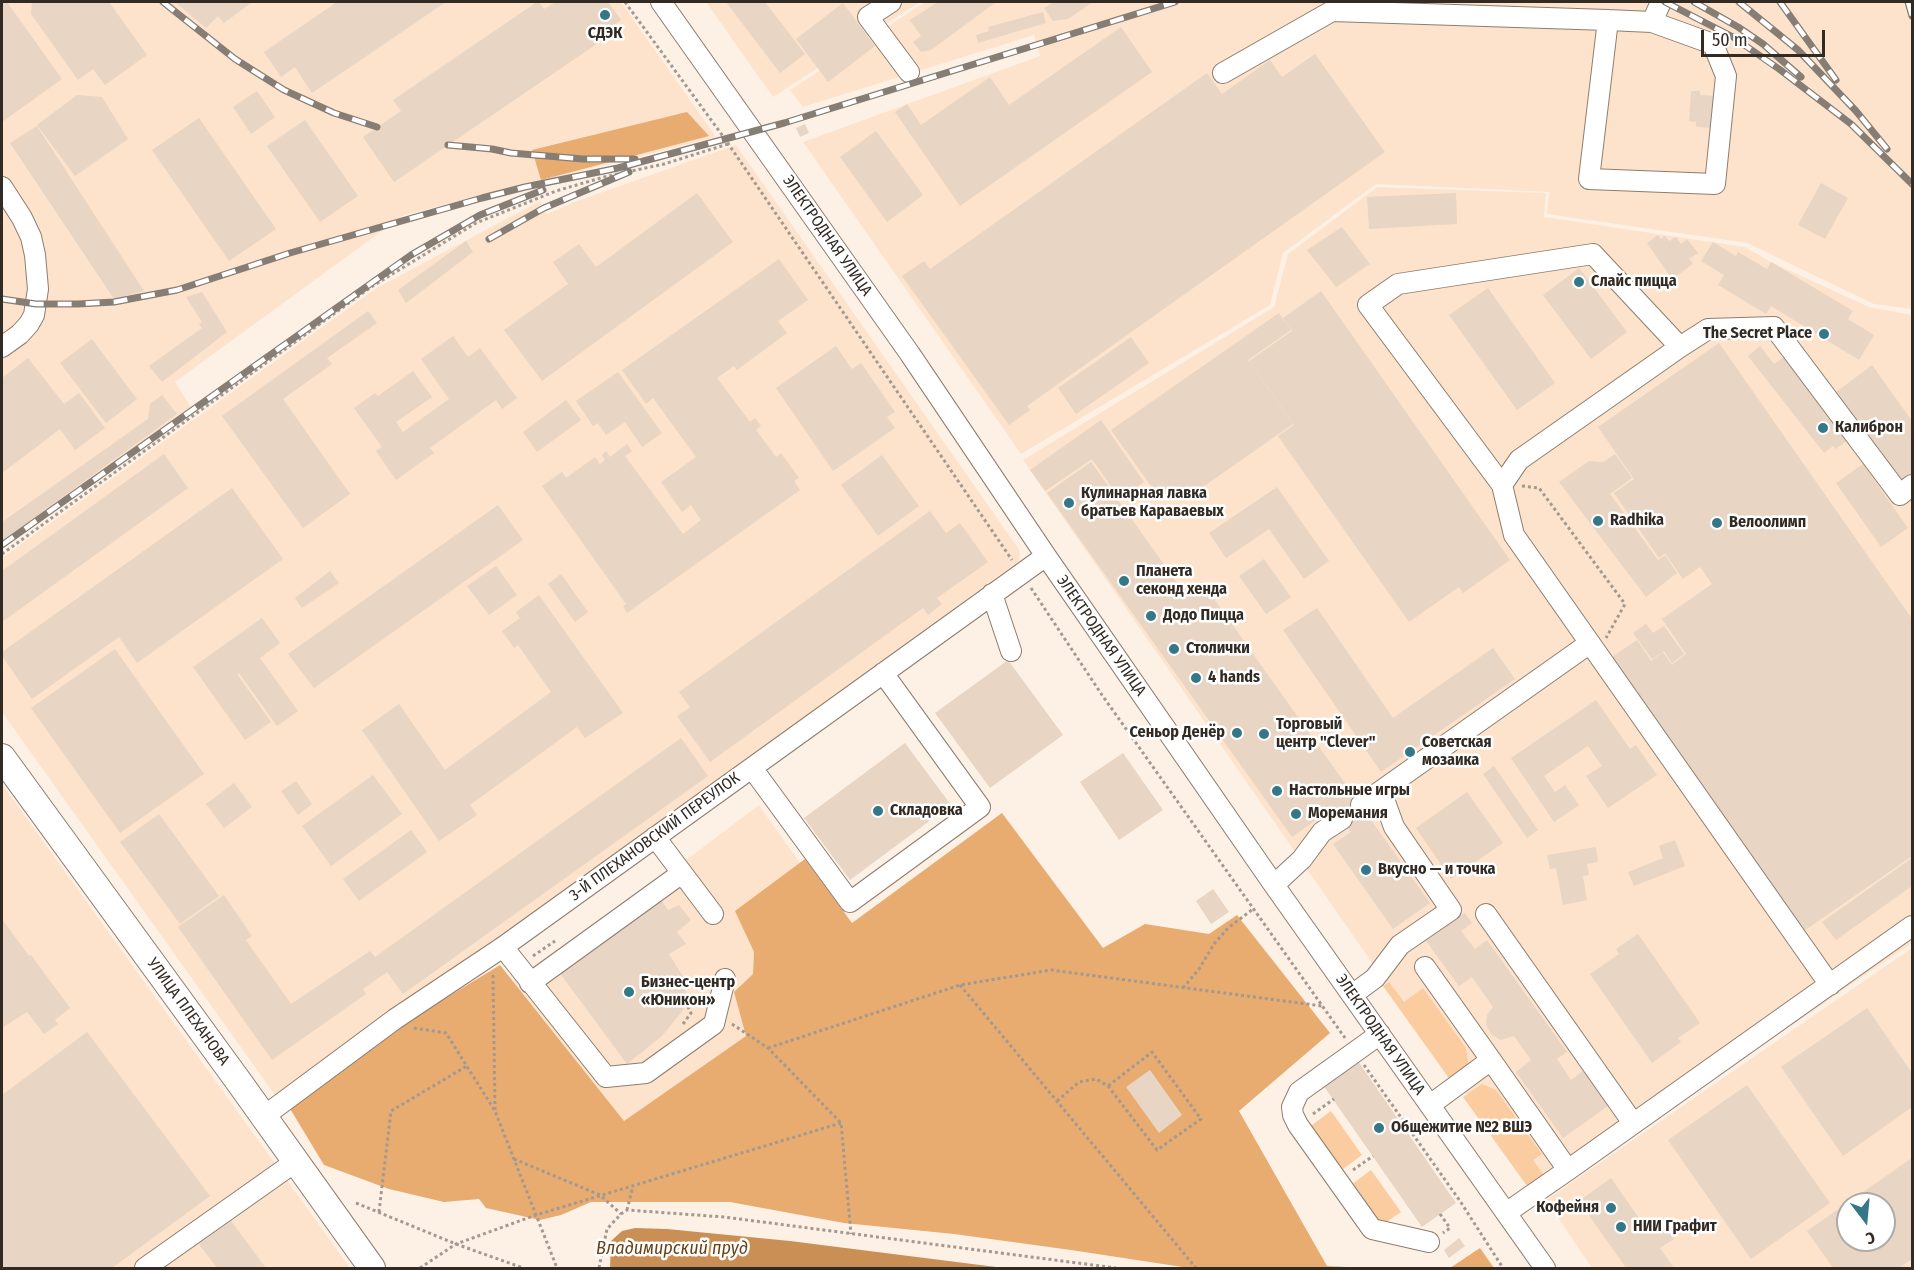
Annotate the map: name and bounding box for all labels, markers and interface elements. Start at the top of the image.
marker: СДЭК [598,8,612,22]
scale bar [1704,18,1828,56]
place label: СДЭК [588,24,622,44]
text: 50 m [1712,29,1748,51]
street label: ЭЛЕКТРОДНАЯ УЛИЦА [778,172,876,300]
place label: Слайс пицца [1591,272,1677,292]
marker: Слайс пицца [1572,275,1586,289]
place label: The Secret Place [1703,324,1812,344]
marker: The Secret Place [1817,327,1831,341]
place label: Калиброн [1835,418,1903,438]
marker: Калиброн [1816,421,1830,435]
place label: Кулинарная лавка братьев Караваевых [1081,484,1224,522]
marker: Кулинарная лавка братьев Караваевых [1062,496,1076,510]
place label: Radhika [1610,511,1664,531]
place label: Велоолимп [1729,513,1806,533]
marker: Radhika [1591,514,1605,528]
marker: Велоолимп [1710,516,1724,530]
place label: Планета секонд хенда [1136,562,1227,600]
street label: ЭЛЕКТРОДНАЯ УЛИЦА [1052,572,1150,700]
marker: Планета секонд хенда [1117,574,1131,588]
place label: Додо Пицца [1163,606,1244,626]
marker: Додо Пицца [1144,609,1158,623]
place label: Столички [1186,639,1250,659]
marker: Столички [1167,642,1181,656]
place label: 4 hands [1208,668,1260,688]
marker: 4 hands [1189,671,1203,685]
place label: Торговый центр "Clever" [1276,715,1376,753]
place label: Сеньор Денёр [1129,723,1225,743]
marker: Сеньор Денёр [1230,726,1244,740]
marker: Торговый центр "Clever" [1257,727,1271,741]
place label: Советская мозаика [1422,733,1492,771]
marker: Советская мозаика [1403,745,1417,759]
street label: 3-Й ПЛЕХАНОВСКИЙ ПЕРЕУЛОК [566,769,744,905]
place label: Настольные игры [1289,781,1410,801]
marker: Настольные игры [1270,784,1284,798]
place label: Складовка [890,801,963,821]
marker: Складовка [871,804,885,818]
place label: Моремания [1308,804,1388,824]
marker: Моремания [1289,807,1303,821]
place label: Вкусно — и точка [1378,860,1495,880]
marker: Вкусно — и точка [1359,863,1373,877]
street label: УЛИЦА ПЛЕХАНОВА [143,955,233,1069]
street label: ЭЛЕКТРОДНАЯ УЛИЦА [1331,971,1429,1099]
place label: Бизнес-центр «Юникон» [641,973,735,1011]
marker: Бизнес-центр «Юникон» [622,985,636,999]
place label: Общежитие №2 ВШЭ [1391,1118,1532,1138]
marker: Общежитие №2 ВШЭ [1372,1121,1386,1135]
north arrow [1836,1192,1896,1252]
place label: Кофейня [1536,1198,1599,1218]
marker: Кофейня [1604,1201,1618,1215]
place label: НИИ Графит [1633,1217,1717,1237]
marker: НИИ Графит [1614,1220,1628,1234]
text: С [1864,1228,1877,1248]
water label: Владимирский пруд [596,1238,748,1260]

